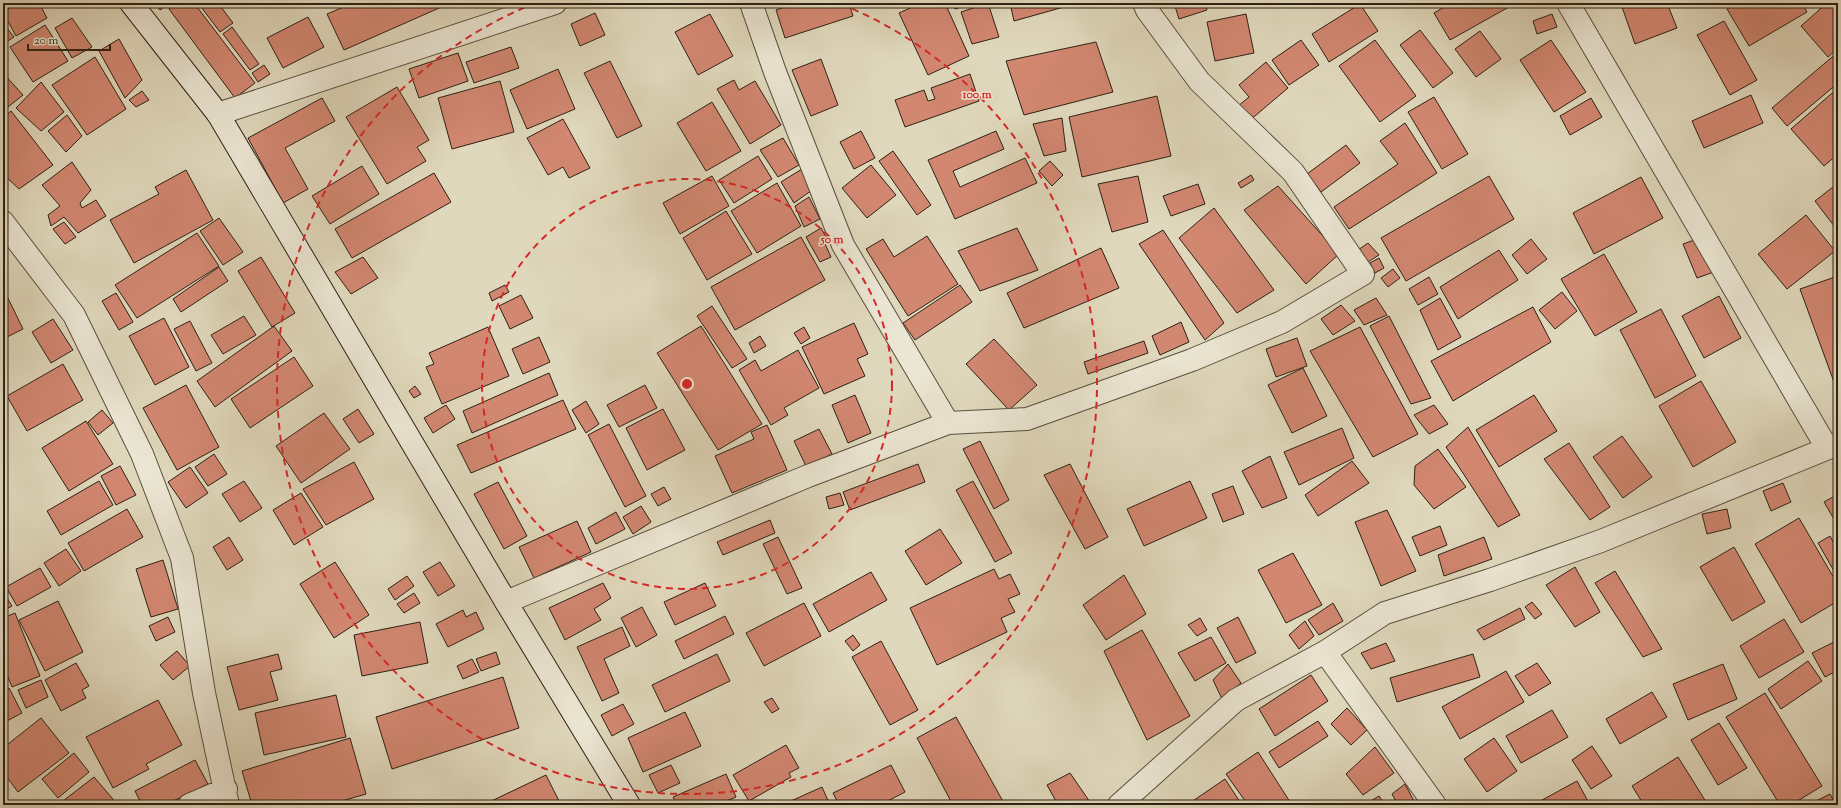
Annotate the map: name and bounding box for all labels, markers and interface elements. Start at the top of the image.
scale bar [28,26,110,52]
text: 20 m [34,32,59,50]
text: 100 m [961,86,992,104]
text: 50 m [820,231,844,249]
centre of rings [680,377,694,391]

